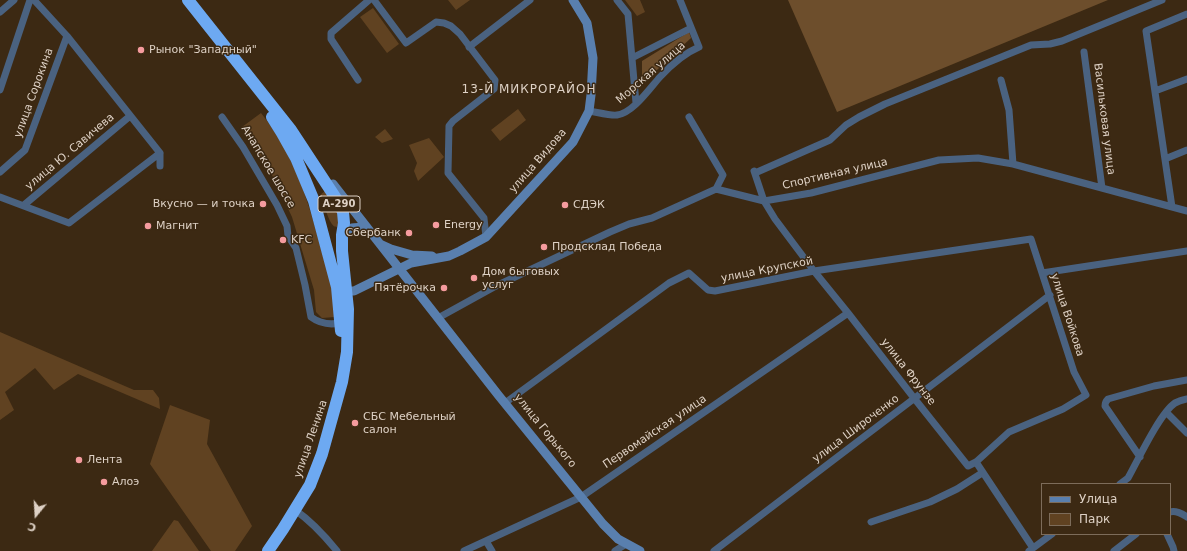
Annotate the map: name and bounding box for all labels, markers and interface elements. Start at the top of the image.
street label: Морская улица [614,39,688,107]
place label: Рынок "Западный" [149,43,257,57]
marker: Рынок "Западный" [136,45,146,55]
street label: улица Сорокина [12,46,56,140]
street label: Васильковая улица [1091,62,1117,176]
district label: 13-Й МИКРОРАЙОН [462,83,596,97]
street label: улица Ю. Савичева [23,111,117,193]
street label: Анапское шоссе [238,123,298,211]
street label: улица Видова [507,126,569,196]
street label: Спортивная улица [781,155,889,193]
road number: А-290 [318,196,360,212]
place label: Вкусно — и точка [153,197,255,211]
place label: СДЭК [573,198,605,212]
marker: Вкусно — и точка [258,199,268,209]
marker: СДЭК [560,200,570,210]
place label: Energy [444,218,483,232]
place label: Магнит [156,219,199,233]
marker: Energy [431,220,441,230]
marker: Магнит [143,221,153,231]
place label: Сбербанк [345,226,401,240]
marker: Сбербанк [404,228,414,238]
place label: KFC [291,233,312,247]
marker: KFC [278,235,288,245]
place label: Продсклад Победа [552,240,662,254]
marker: Продсклад Победа [539,242,549,252]
street label: улица Крупской [720,255,814,285]
place label: Дом бытовых услуг [482,265,559,291]
street label: улица Войкова [1047,272,1087,358]
marker: Дом бытовых услуг [469,273,479,283]
place label: Пятёрочка [374,281,436,295]
marker: Пятёрочка [439,283,449,293]
street label: улица Фрунзе [878,336,938,408]
street label: улица Горького [511,391,579,471]
street label: Первомайская улица [601,392,709,472]
street label: улица Широченко [810,392,902,466]
street label: улица Ленина [291,398,331,480]
place label: СБС Мебельный салон [363,410,456,436]
marker: СБС Мебельный салон [350,418,360,428]
place label: Лента [87,453,122,467]
marker: Лента [74,455,84,465]
place label: Алоэ [112,475,139,489]
marker: Алоэ [99,477,109,487]
legend [1041,483,1171,535]
text: Улица [1079,492,1117,506]
north arrow [16,495,56,535]
text: Парк [1079,512,1110,526]
text: С [26,519,38,534]

